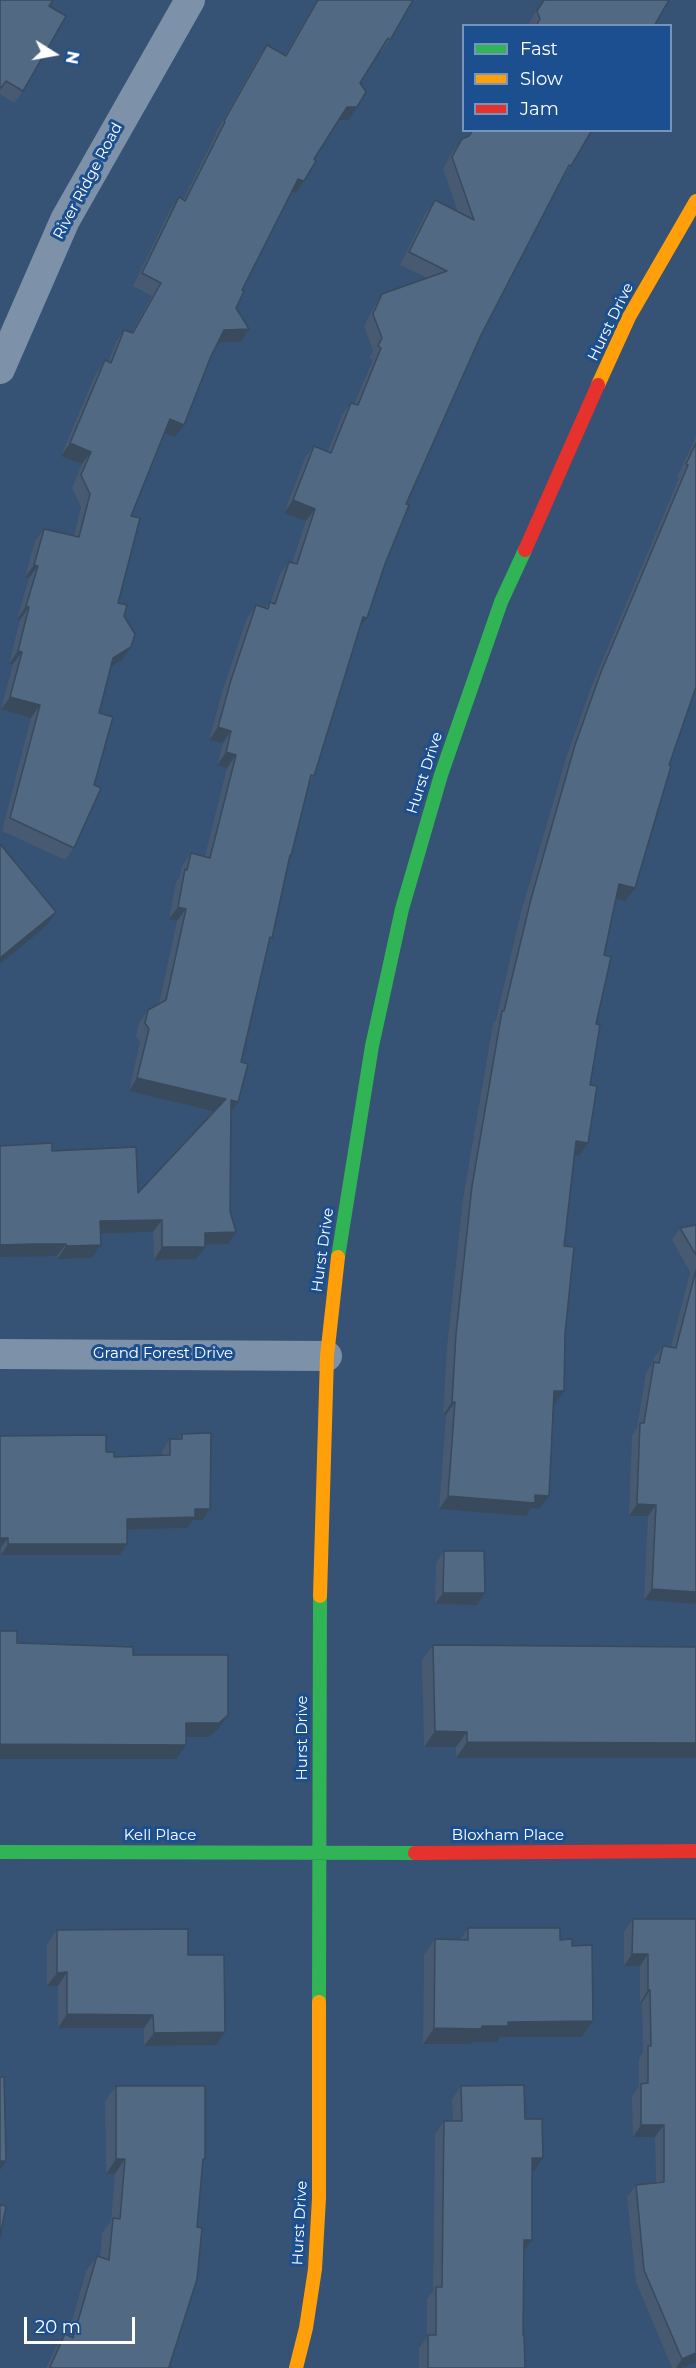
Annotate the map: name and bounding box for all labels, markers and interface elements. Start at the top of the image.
north arrow [24,24,84,84]
legend [462,24,672,132]
text: Fast [520,38,558,60]
text: N [62,49,83,66]
text: Slow [520,68,563,90]
text: Jam [520,98,559,120]
street label: River Ridge Road [50,120,126,242]
street label: Hurst Drive [584,280,638,364]
street label: Hurst Drive [403,730,447,816]
street label: Hurst Drive [308,1207,338,1293]
street label: Grand Forest Drive [93,1345,233,1363]
street label: Hurst Drive [294,1696,312,1780]
street label: Kell Place [124,1827,196,1845]
street label: Bloxham Place [452,1827,564,1845]
street label: Hurst Drive [289,2180,311,2266]
scale bar [27,2305,138,2343]
text: 20 m [35,2316,81,2338]

